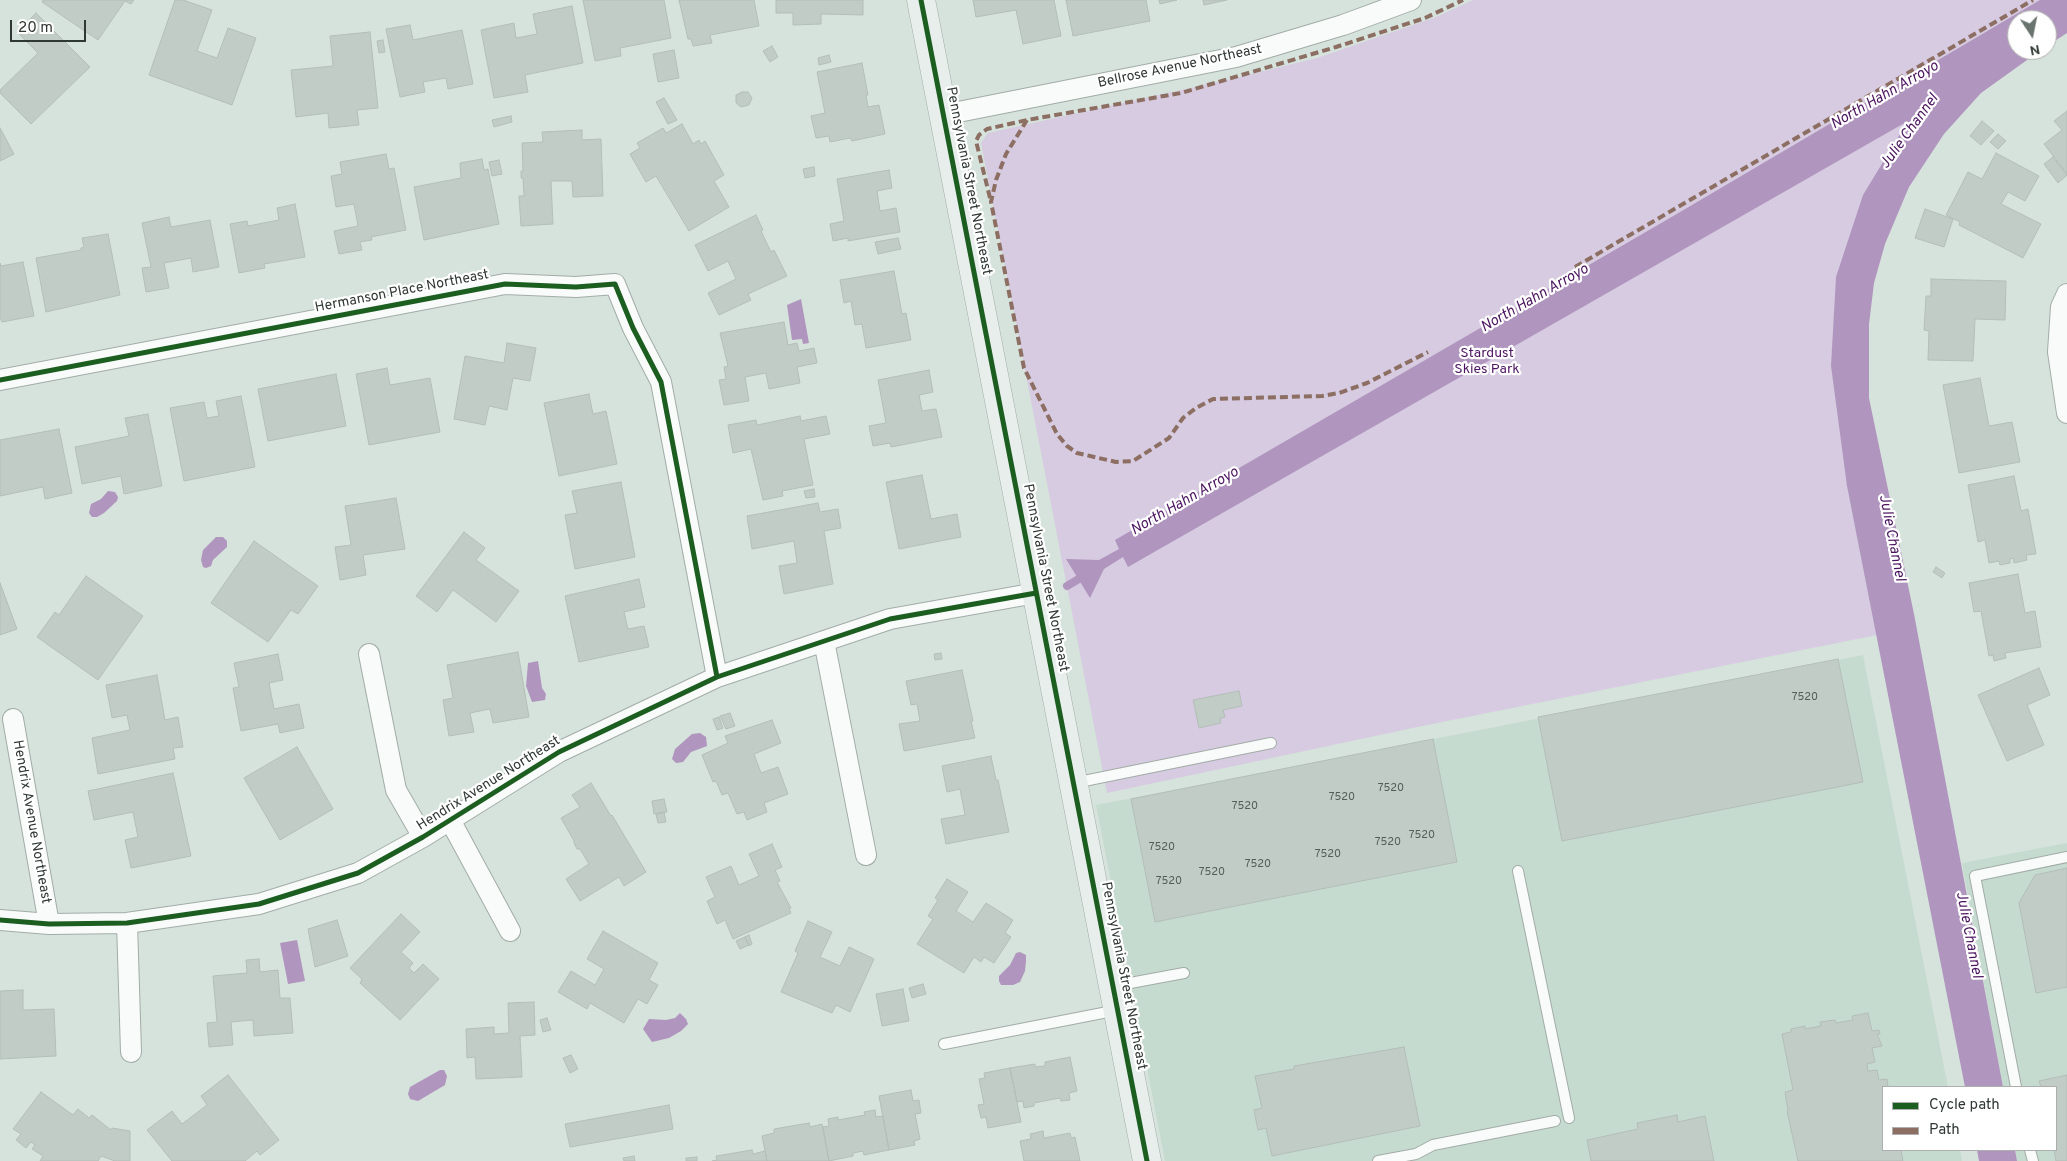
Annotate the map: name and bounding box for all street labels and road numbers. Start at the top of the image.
street label: Bellrose Avenue Northeast [1096,41,1264,93]
street label: Pennsylvania Street Northeast [942,86,994,276]
street label: Hermanson Place Northeast [314,267,490,317]
street label: Pennsylvania Street Northeast [1019,483,1071,673]
street label: Hendrix Avenue Northeast [414,733,564,835]
street label: Hendrix Avenue Northeast [8,739,54,905]
street label: Pennsylvania Street Northeast [1097,881,1149,1071]

